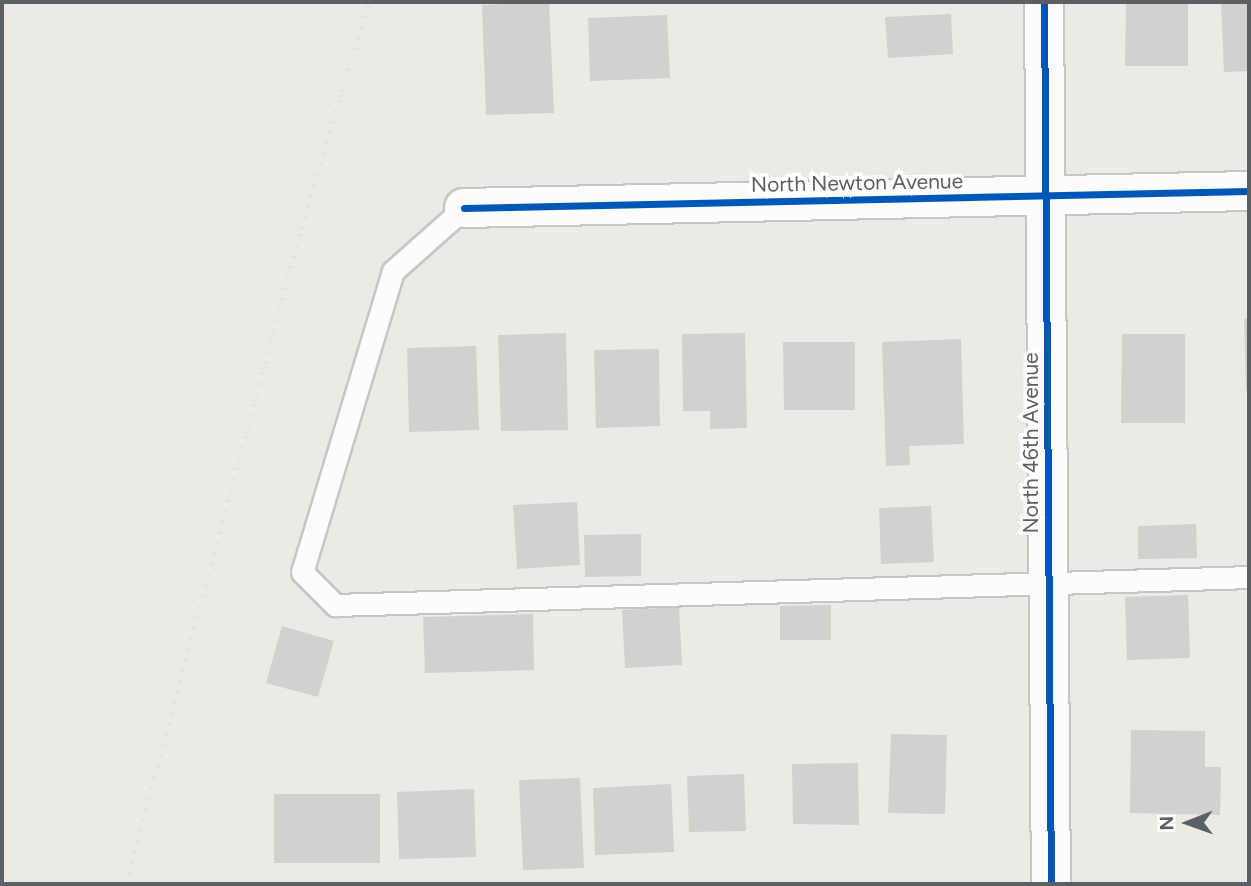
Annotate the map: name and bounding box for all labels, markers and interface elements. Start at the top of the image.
street label: North Newton Avenue [751,169,963,197]
street label: North 46th Avenue [1018,352,1044,534]
north arrow [1153,788,1223,858]
text: N [1155,816,1178,831]

